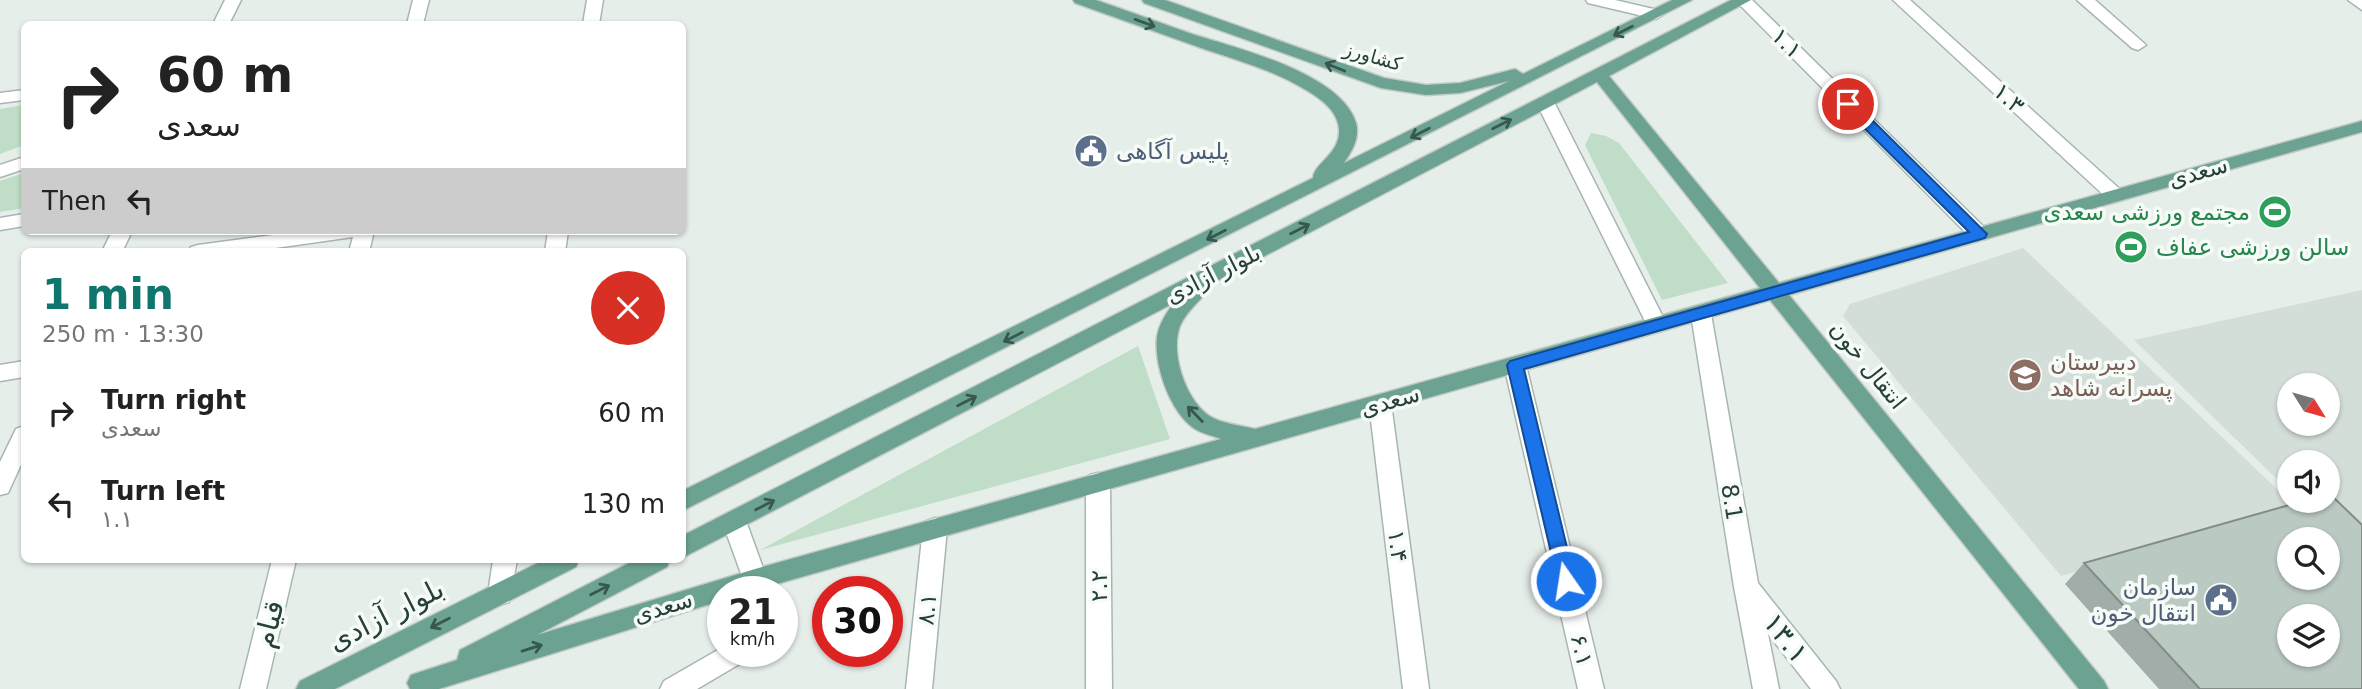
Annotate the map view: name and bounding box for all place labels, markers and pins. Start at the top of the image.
pin [1818,74,1878,134]
public building icon: پلیس آگاهی [1072,132,1110,170]
place label: پلیس آگاهی [1116,137,1229,165]
sports icon: مجتمع ورزشی سعدی [2256,193,2294,231]
place label: مجتمع ورزشی سعدی [2044,199,2250,226]
sports icon: سالن ورزشی عفاف [2112,228,2150,266]
place label: سالن ورزشی عفاف [2156,234,2349,261]
place label: دبیرستان پسرانه شاهد [2050,349,2173,402]
school or university icon: دبیرستان پسرانه شاهد [2006,356,2044,394]
place label: سازمان انتقال خون [2091,574,2196,627]
public building icon: سازمان انتقال خون [2202,581,2240,619]

